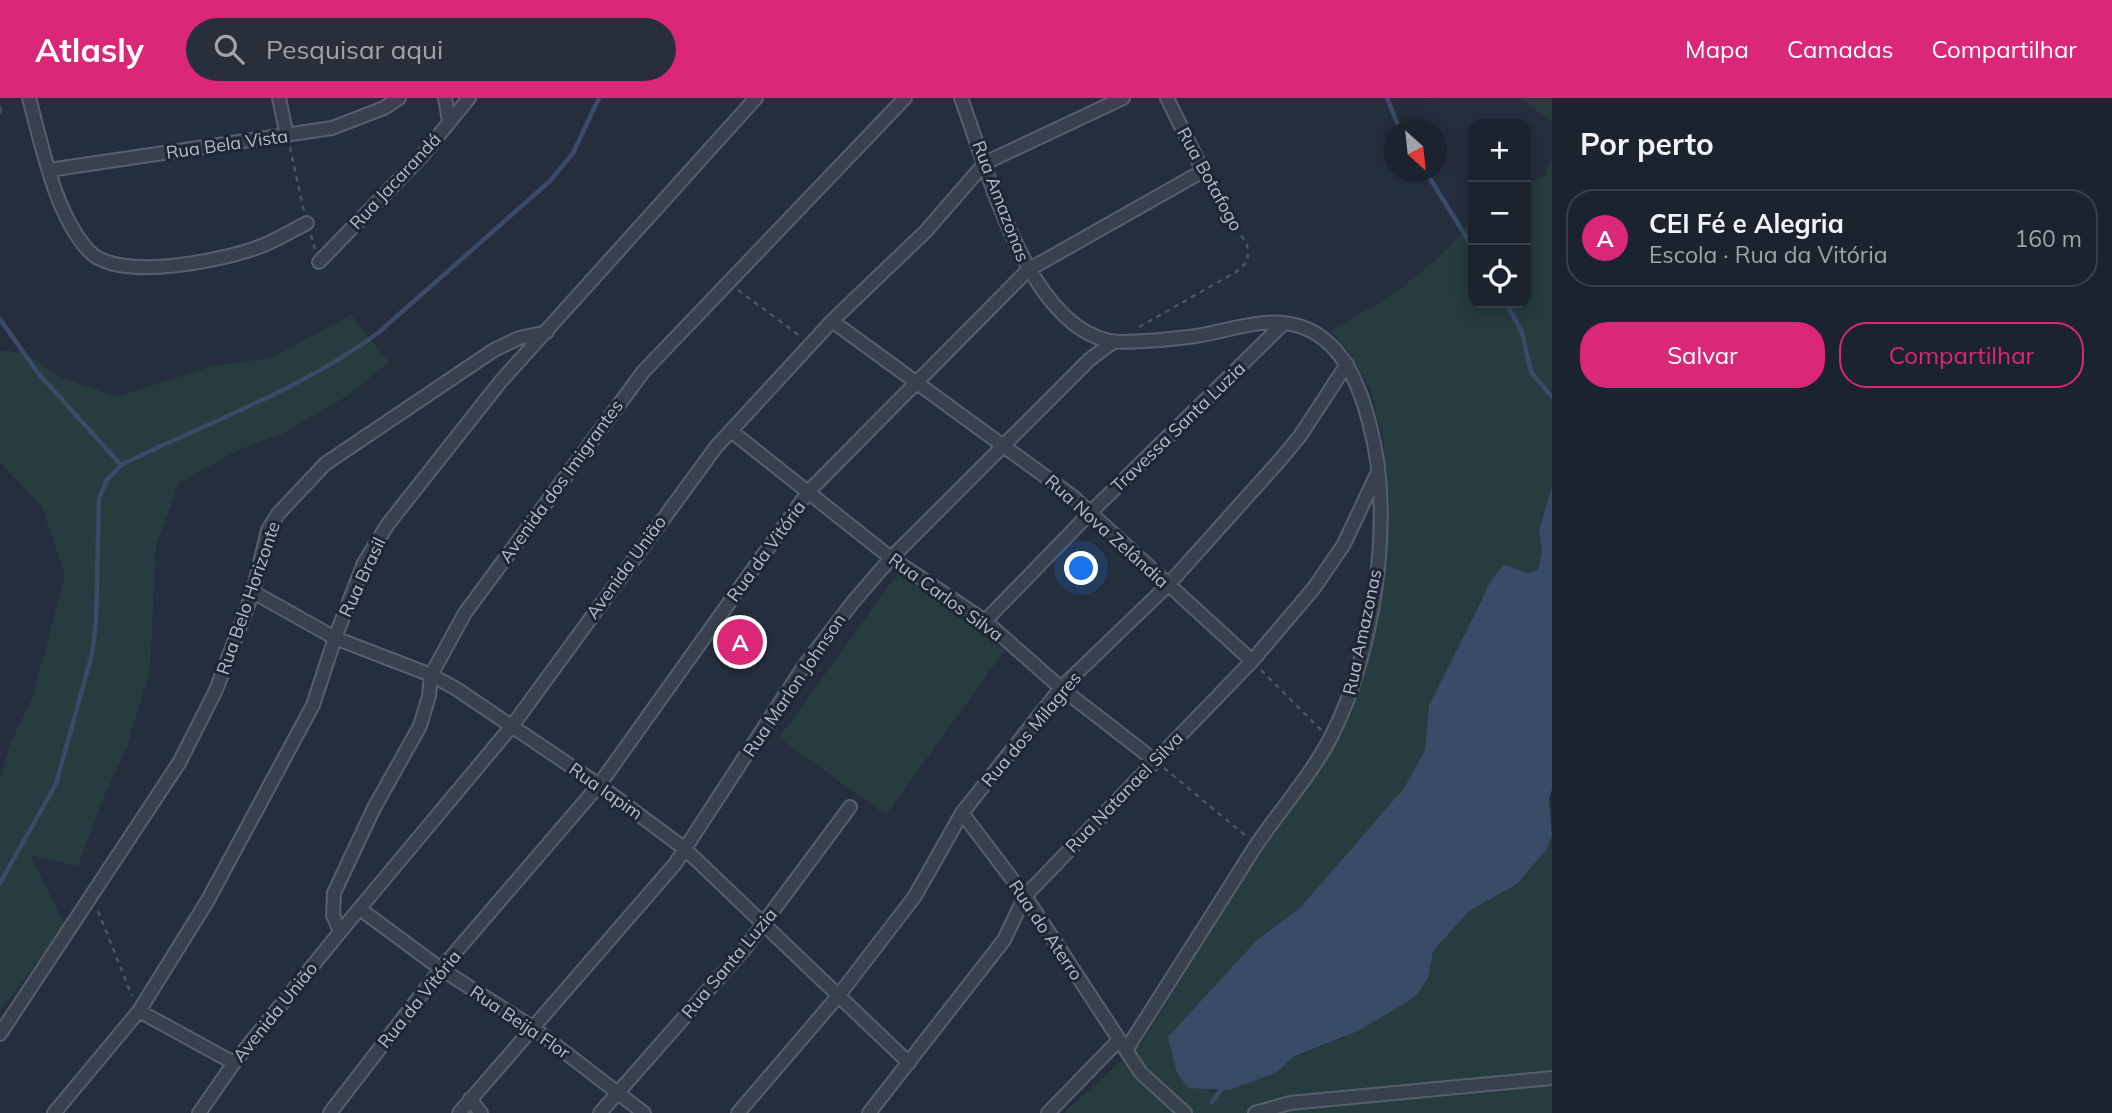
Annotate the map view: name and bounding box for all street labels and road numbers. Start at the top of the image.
street label: Rua Botafogo [1172,123,1248,235]
street label: Rua Bela Vista [165,124,289,164]
street label: Rua Jacarandá [344,128,446,234]
street label: Rua Amazonas [967,137,1035,265]
street label: Travessa Santa Luzia [1106,357,1250,497]
street label: Avenida dos Imigrantes [494,395,628,567]
street label: Rua Nova Zelândia [1040,469,1174,593]
street label: Rua da Vitória [722,496,810,606]
street label: Avenida União [581,511,671,623]
street label: Rua Belo Horizonte [211,518,285,678]
street label: Rua Brasil [334,533,390,621]
street label: Rua Carlos Silva [884,548,1008,646]
street label: Rua Amazonas [1337,567,1387,697]
street label: Rua Marlon Johnson [737,609,851,761]
street label: Rua dos Milagres [976,666,1086,791]
street label: Rua Natanael Silva [1060,727,1188,857]
street label: Rua Iapim [565,757,647,825]
street label: Rua do Aterro [1004,875,1088,985]
street label: Rua Santa Luzia [676,903,782,1023]
street label: Rua da Vitória [372,945,466,1053]
street label: Avenida União [228,957,322,1067]
street label: Rua Beija Flor [466,980,575,1064]

